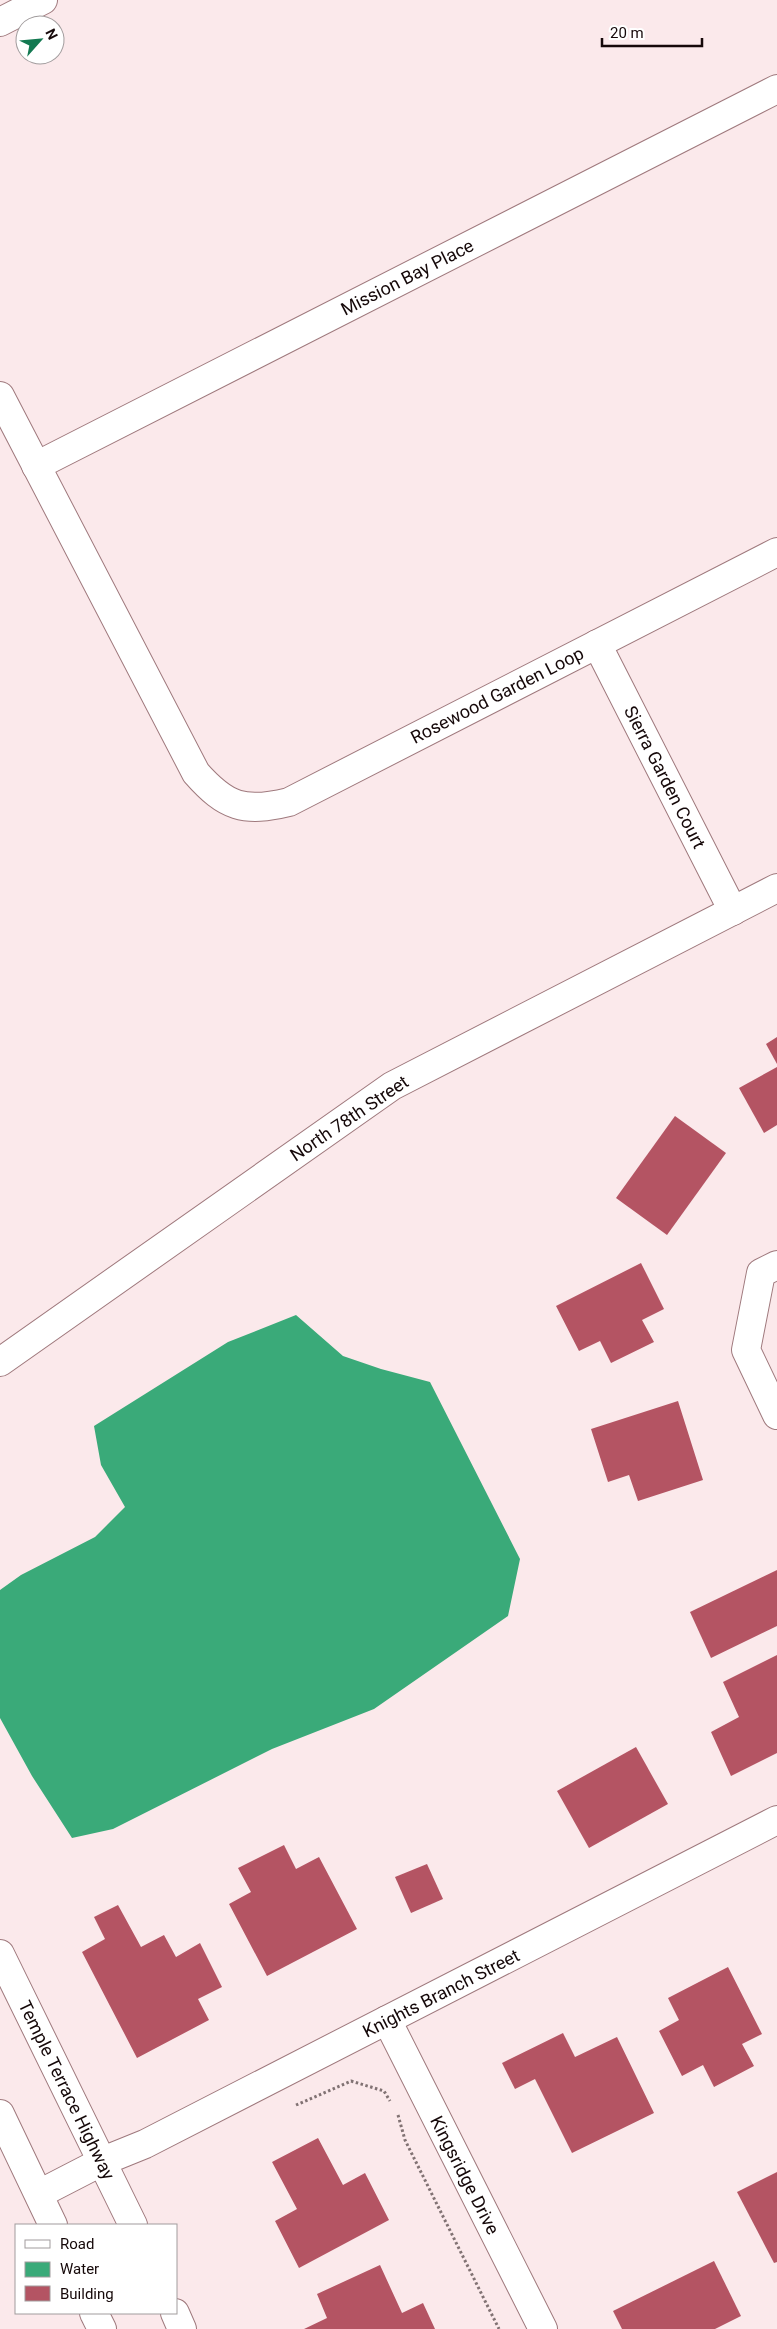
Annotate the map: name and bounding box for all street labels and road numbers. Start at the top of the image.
street label: Mission Bay Place [337,234,477,320]
street label: Rosewood Garden Loop [407,642,587,748]
street label: Sierra Garden Court [620,702,710,852]
street label: North 78th Street [286,1071,412,1165]
street label: Knights Branch Street [359,1944,523,2042]
street label: Temple Terrace Highway [14,1997,120,2183]
street label: Kingsridge Drive [426,2112,504,2238]

